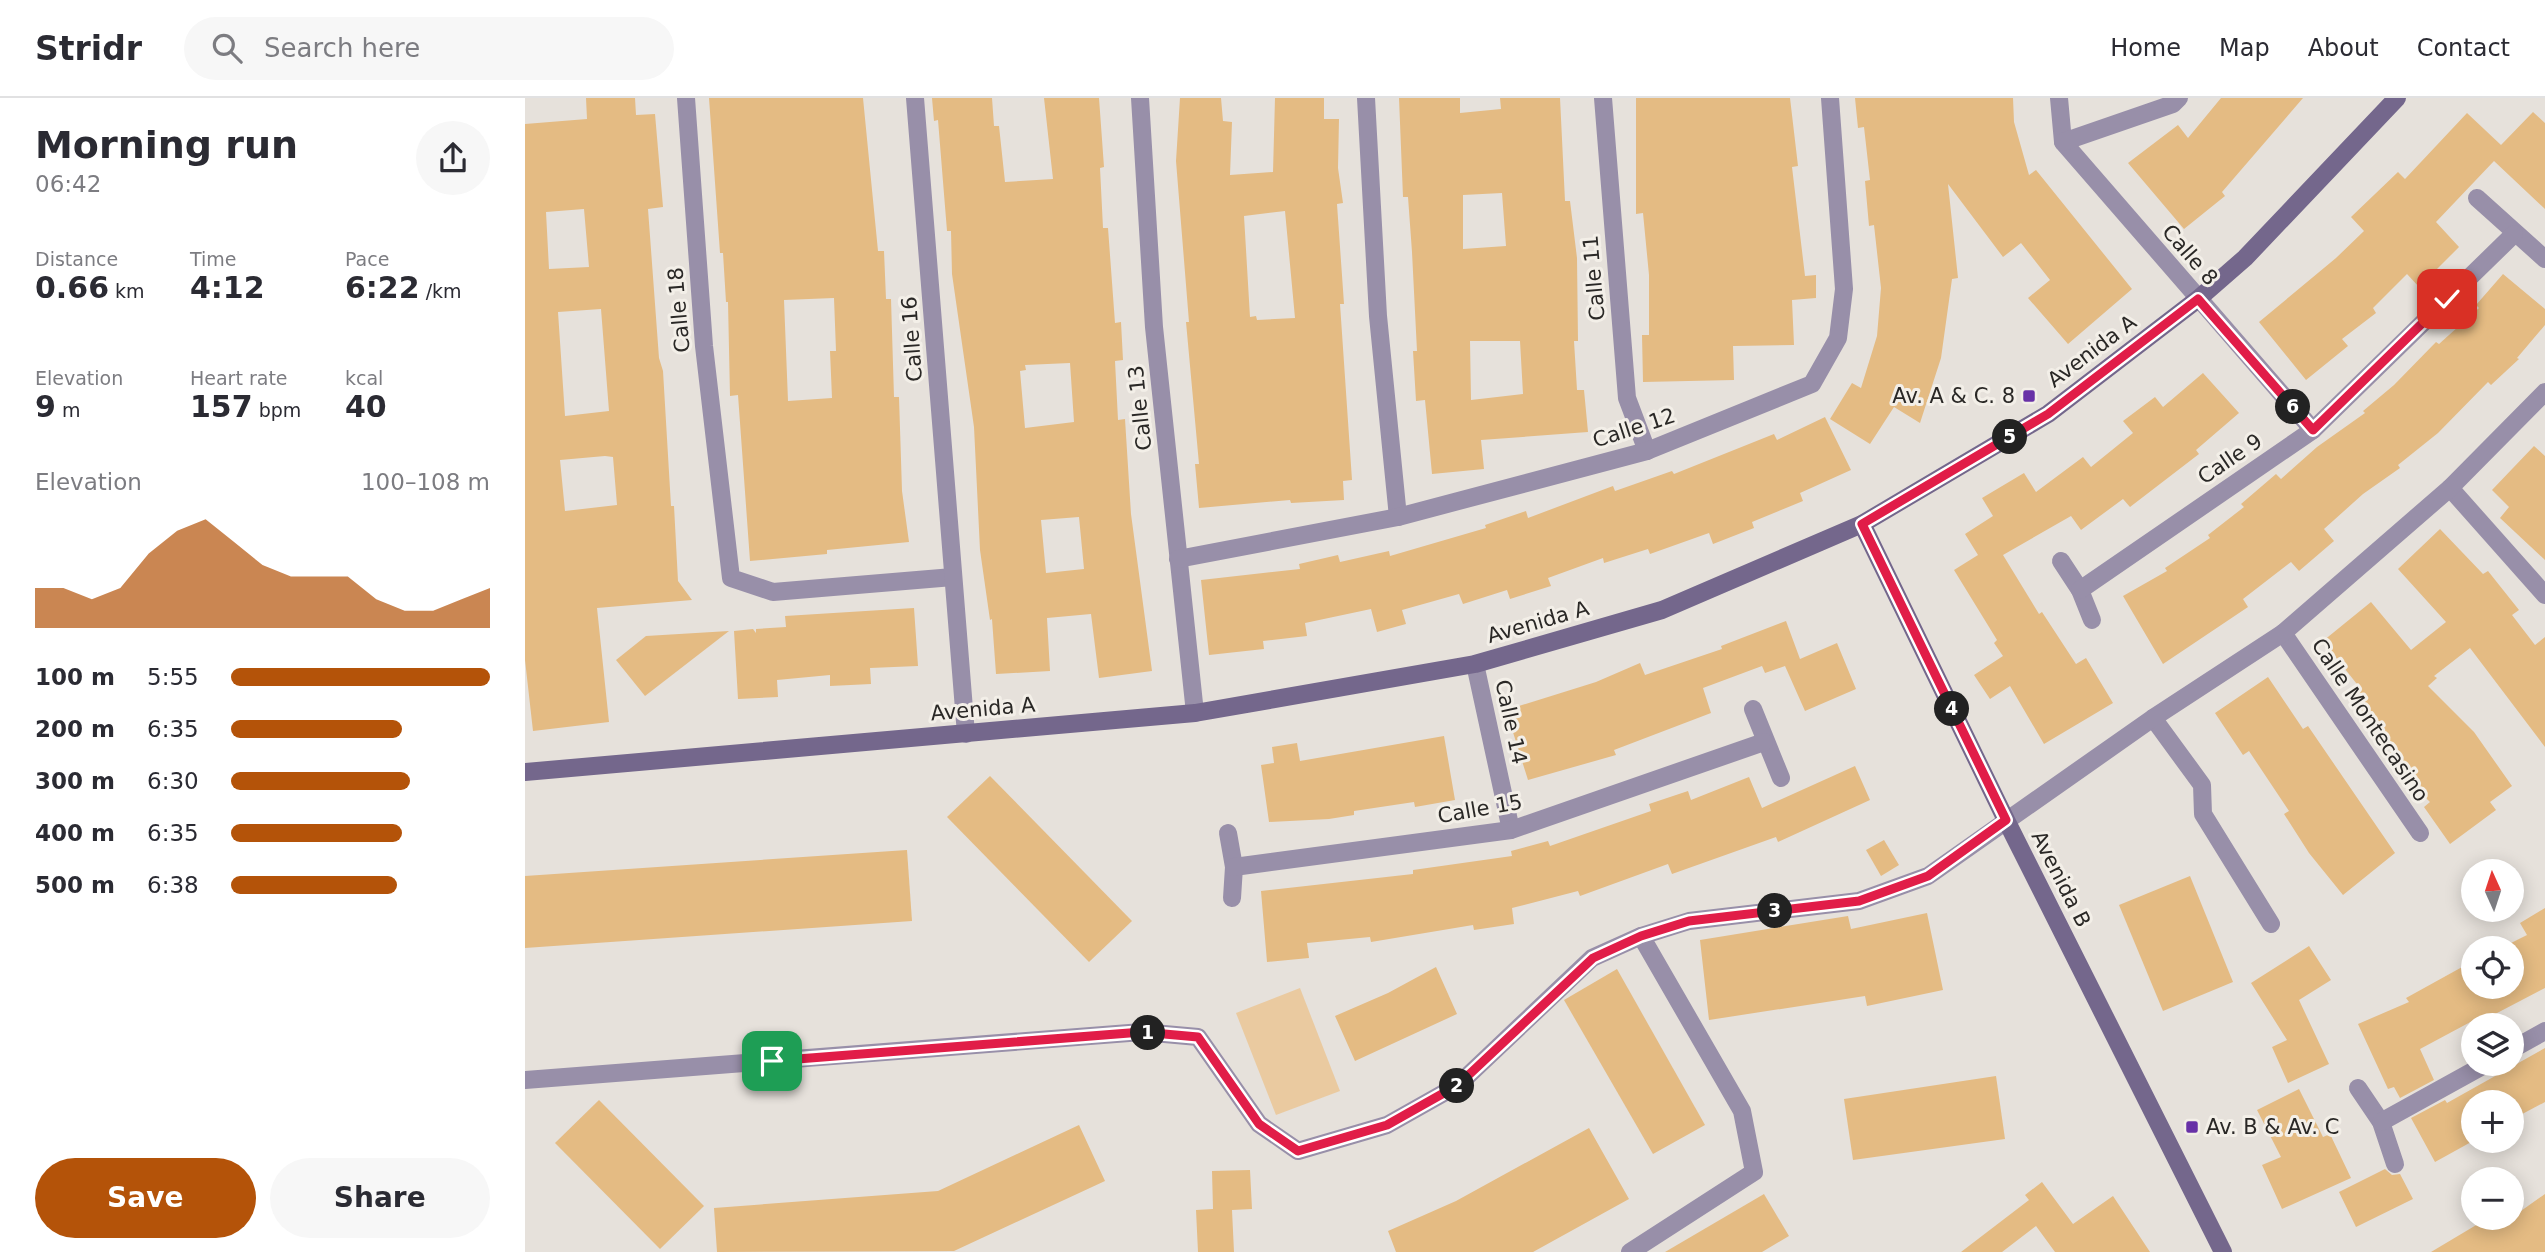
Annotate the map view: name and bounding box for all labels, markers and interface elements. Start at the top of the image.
search box [184,17,674,80]
text: Stridr [35,29,142,68]
icon: search [208,29,246,67]
text: Search here [264,33,420,63]
text: Home [2110,34,2181,62]
text: Map [2219,34,2270,62]
text: About [2308,34,2379,62]
text: Contact [2417,34,2510,62]
button: share [416,121,490,195]
text: Morning run [35,123,298,167]
text: 06:42 [35,171,101,197]
street label: Calle 8 [2157,220,2223,290]
street label: Calle 11 [1578,234,1610,322]
text: Distance [35,248,118,270]
text: Time [190,248,237,270]
text: Pace [345,248,389,270]
street label: Calle 18 [663,266,695,354]
pin [2417,269,2477,329]
text: 0.66 [35,270,109,305]
text: 4:12 [190,270,265,305]
text: 6:22 [345,270,420,305]
text: km [109,280,145,302]
text: /km [420,280,462,302]
icon: check [2428,280,2466,318]
street label: Calle 16 [897,296,927,382]
street label: Avenida A [2043,309,2142,392]
street label: Calle 13 [1124,364,1156,452]
text: Elevation [35,367,123,389]
text: Heart rate [190,367,288,389]
text: kcal [345,367,383,389]
place label: Av. A & C. 8 [1892,384,2015,408]
marker: Av. A & C. 8 [2021,388,2037,404]
text: 9 [35,389,56,424]
text: 157 [190,389,253,424]
text: 40 [345,389,387,424]
pin: 6 [2275,390,2311,424]
text: 6 [2286,395,2299,417]
text: m [56,399,80,421]
text: bpm [253,399,301,421]
street label: Calle 12 [1590,403,1678,453]
pin: 5 [1993,420,2027,454]
text: 5 [2003,425,2016,447]
street label: Calle 9 [2193,429,2267,489]
text: Elevation [35,469,142,495]
text: 100–108 m [361,469,490,495]
street label: Avenida A [1484,596,1592,648]
street label: Calle Montecasino [2306,634,2434,806]
text: 100 m [35,664,115,690]
text: 5:55 [147,664,199,690]
street label: Calle 14 [1490,678,1532,766]
street label: Avenida A [930,692,1037,726]
pin: 4 [1935,692,1969,726]
text: 4 [1945,697,1958,719]
text: 200 m [35,716,115,742]
text: 6:35 [147,716,199,742]
text: 300 m [35,768,115,794]
text: 6:30 [147,768,199,794]
street label: Calle 15 [1436,790,1524,828]
text: 400 m [35,820,115,846]
text: 6:35 [147,820,199,846]
street label: Avenida B [2026,827,2096,931]
north arrow [2461,859,2523,922]
map controls [2461,859,2524,1230]
text: 500 m [35,872,115,898]
text: 6:38 [147,872,199,898]
pin: 3 [1757,894,1793,928]
text: 3 [1768,899,1781,921]
button: locate [2461,936,2524,999]
button: layers [2461,1013,2524,1076]
pin: 1 [1131,1016,1165,1051]
text: 1 [1141,1021,1154,1043]
pin [742,1031,802,1091]
icon: arrive [753,1042,791,1080]
pin: 2 [1439,1068,1475,1104]
text: 2 [1450,1074,1463,1096]
button: + [2461,1090,2524,1153]
place label: Av. B & Av. C [2206,1115,2339,1139]
marker: Av. B & Av. C [2184,1119,2200,1135]
button: Save [35,1158,256,1238]
button: Share [270,1158,490,1238]
button: − [2461,1167,2524,1230]

